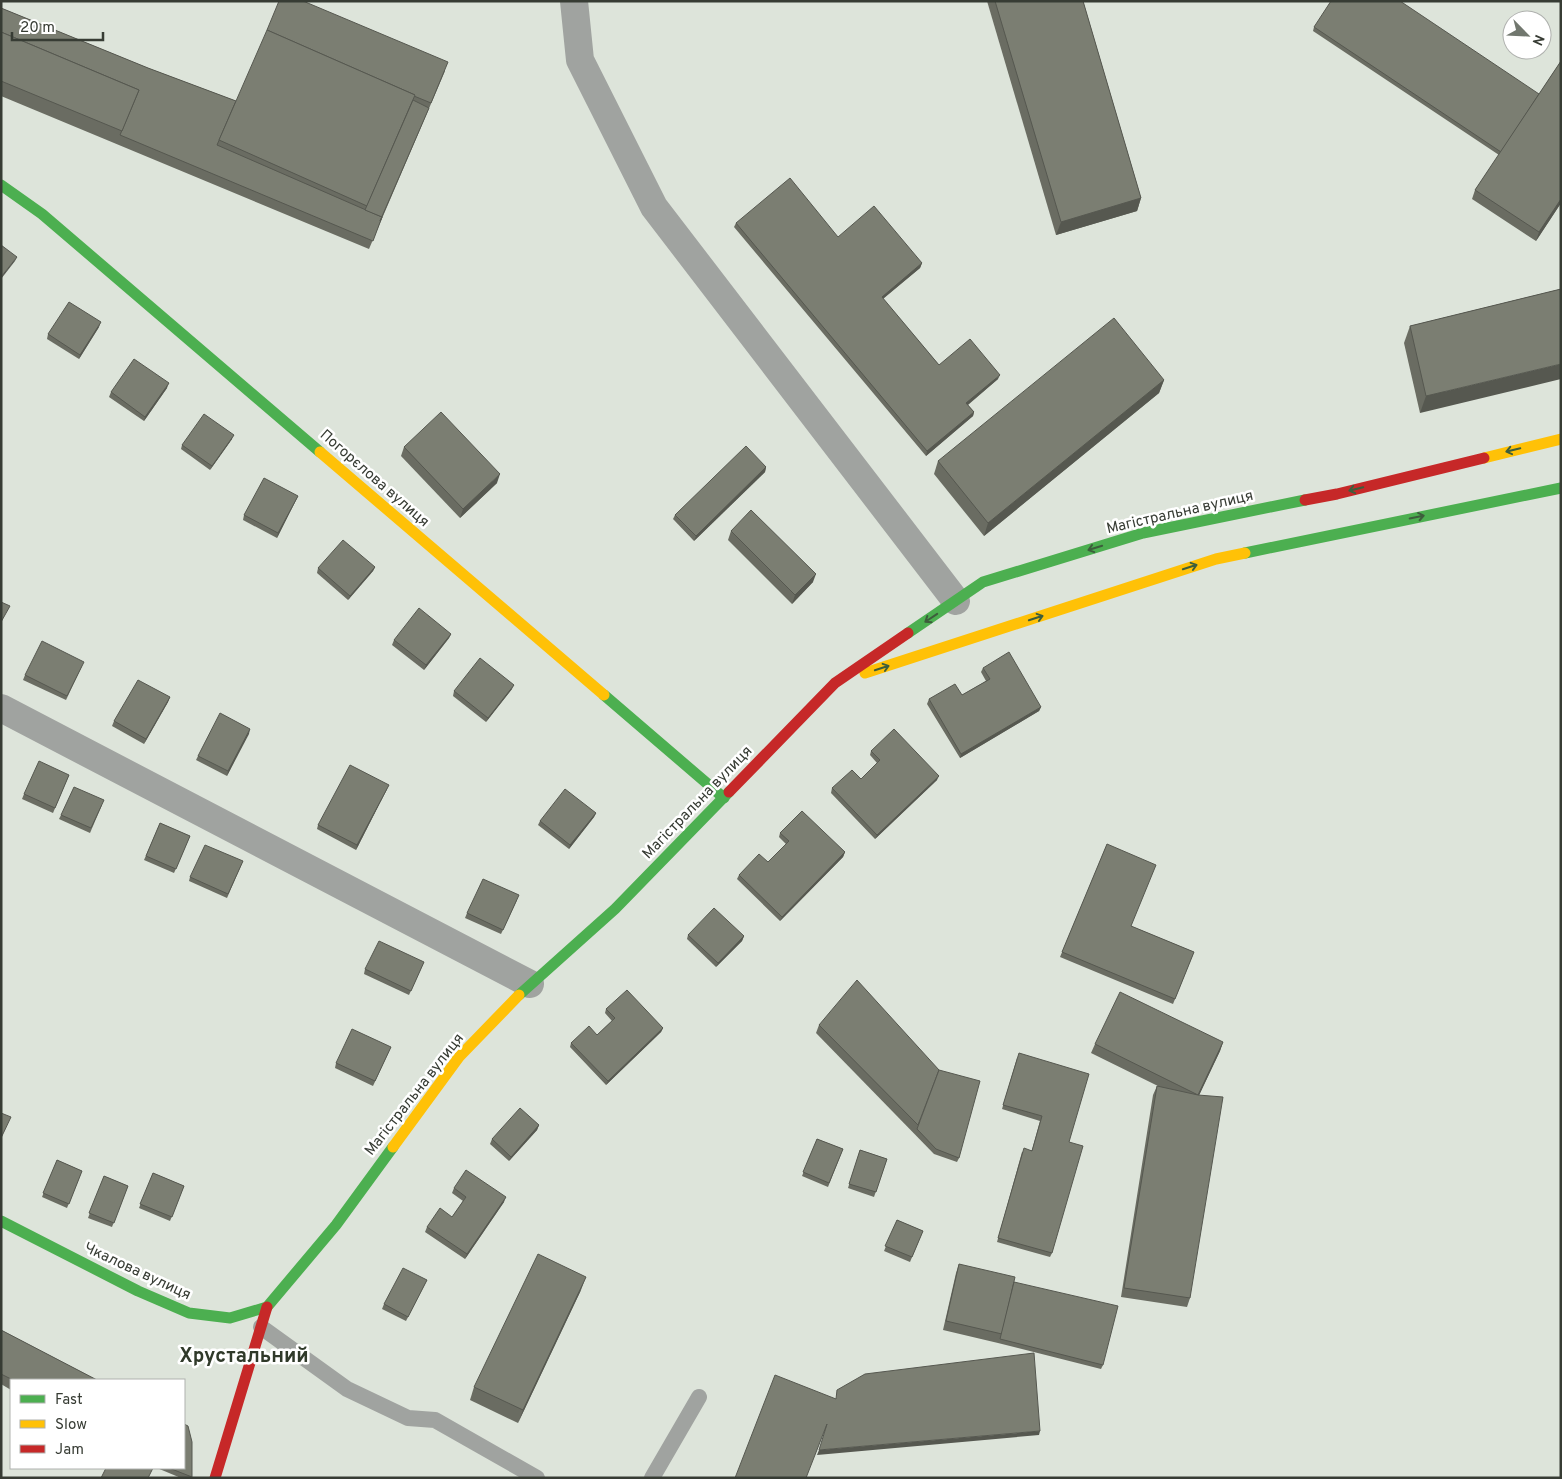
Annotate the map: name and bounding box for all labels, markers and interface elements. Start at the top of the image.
scale bar [12,10,104,42]
north arrow [1502,10,1552,60]
text: 20 m [20,19,55,38]
text: N [1528,32,1547,48]
street label: Погорєлова вулиця [315,426,433,532]
one-way arrow [1506,446,1522,455]
one-way arrow [1348,485,1364,495]
street label: Магістральна вулиця [1105,487,1255,539]
one-way arrow [1409,512,1425,522]
one-way arrow [1087,544,1103,554]
one-way arrow [1182,562,1198,571]
one-way arrow [1028,612,1044,622]
one-way arrow [924,613,938,623]
one-way arrow [873,663,889,672]
street label: Магістральна вулиця [639,742,757,864]
street label: Магістральна вулиця [361,1030,469,1160]
street label: Чкалова вулиця [80,1239,194,1305]
district label: Хрустальний [179,1344,309,1370]
legend [10,1379,185,1469]
text: Fast [55,1391,83,1410]
text: Slow [55,1416,87,1435]
text: Jam [55,1441,84,1460]

